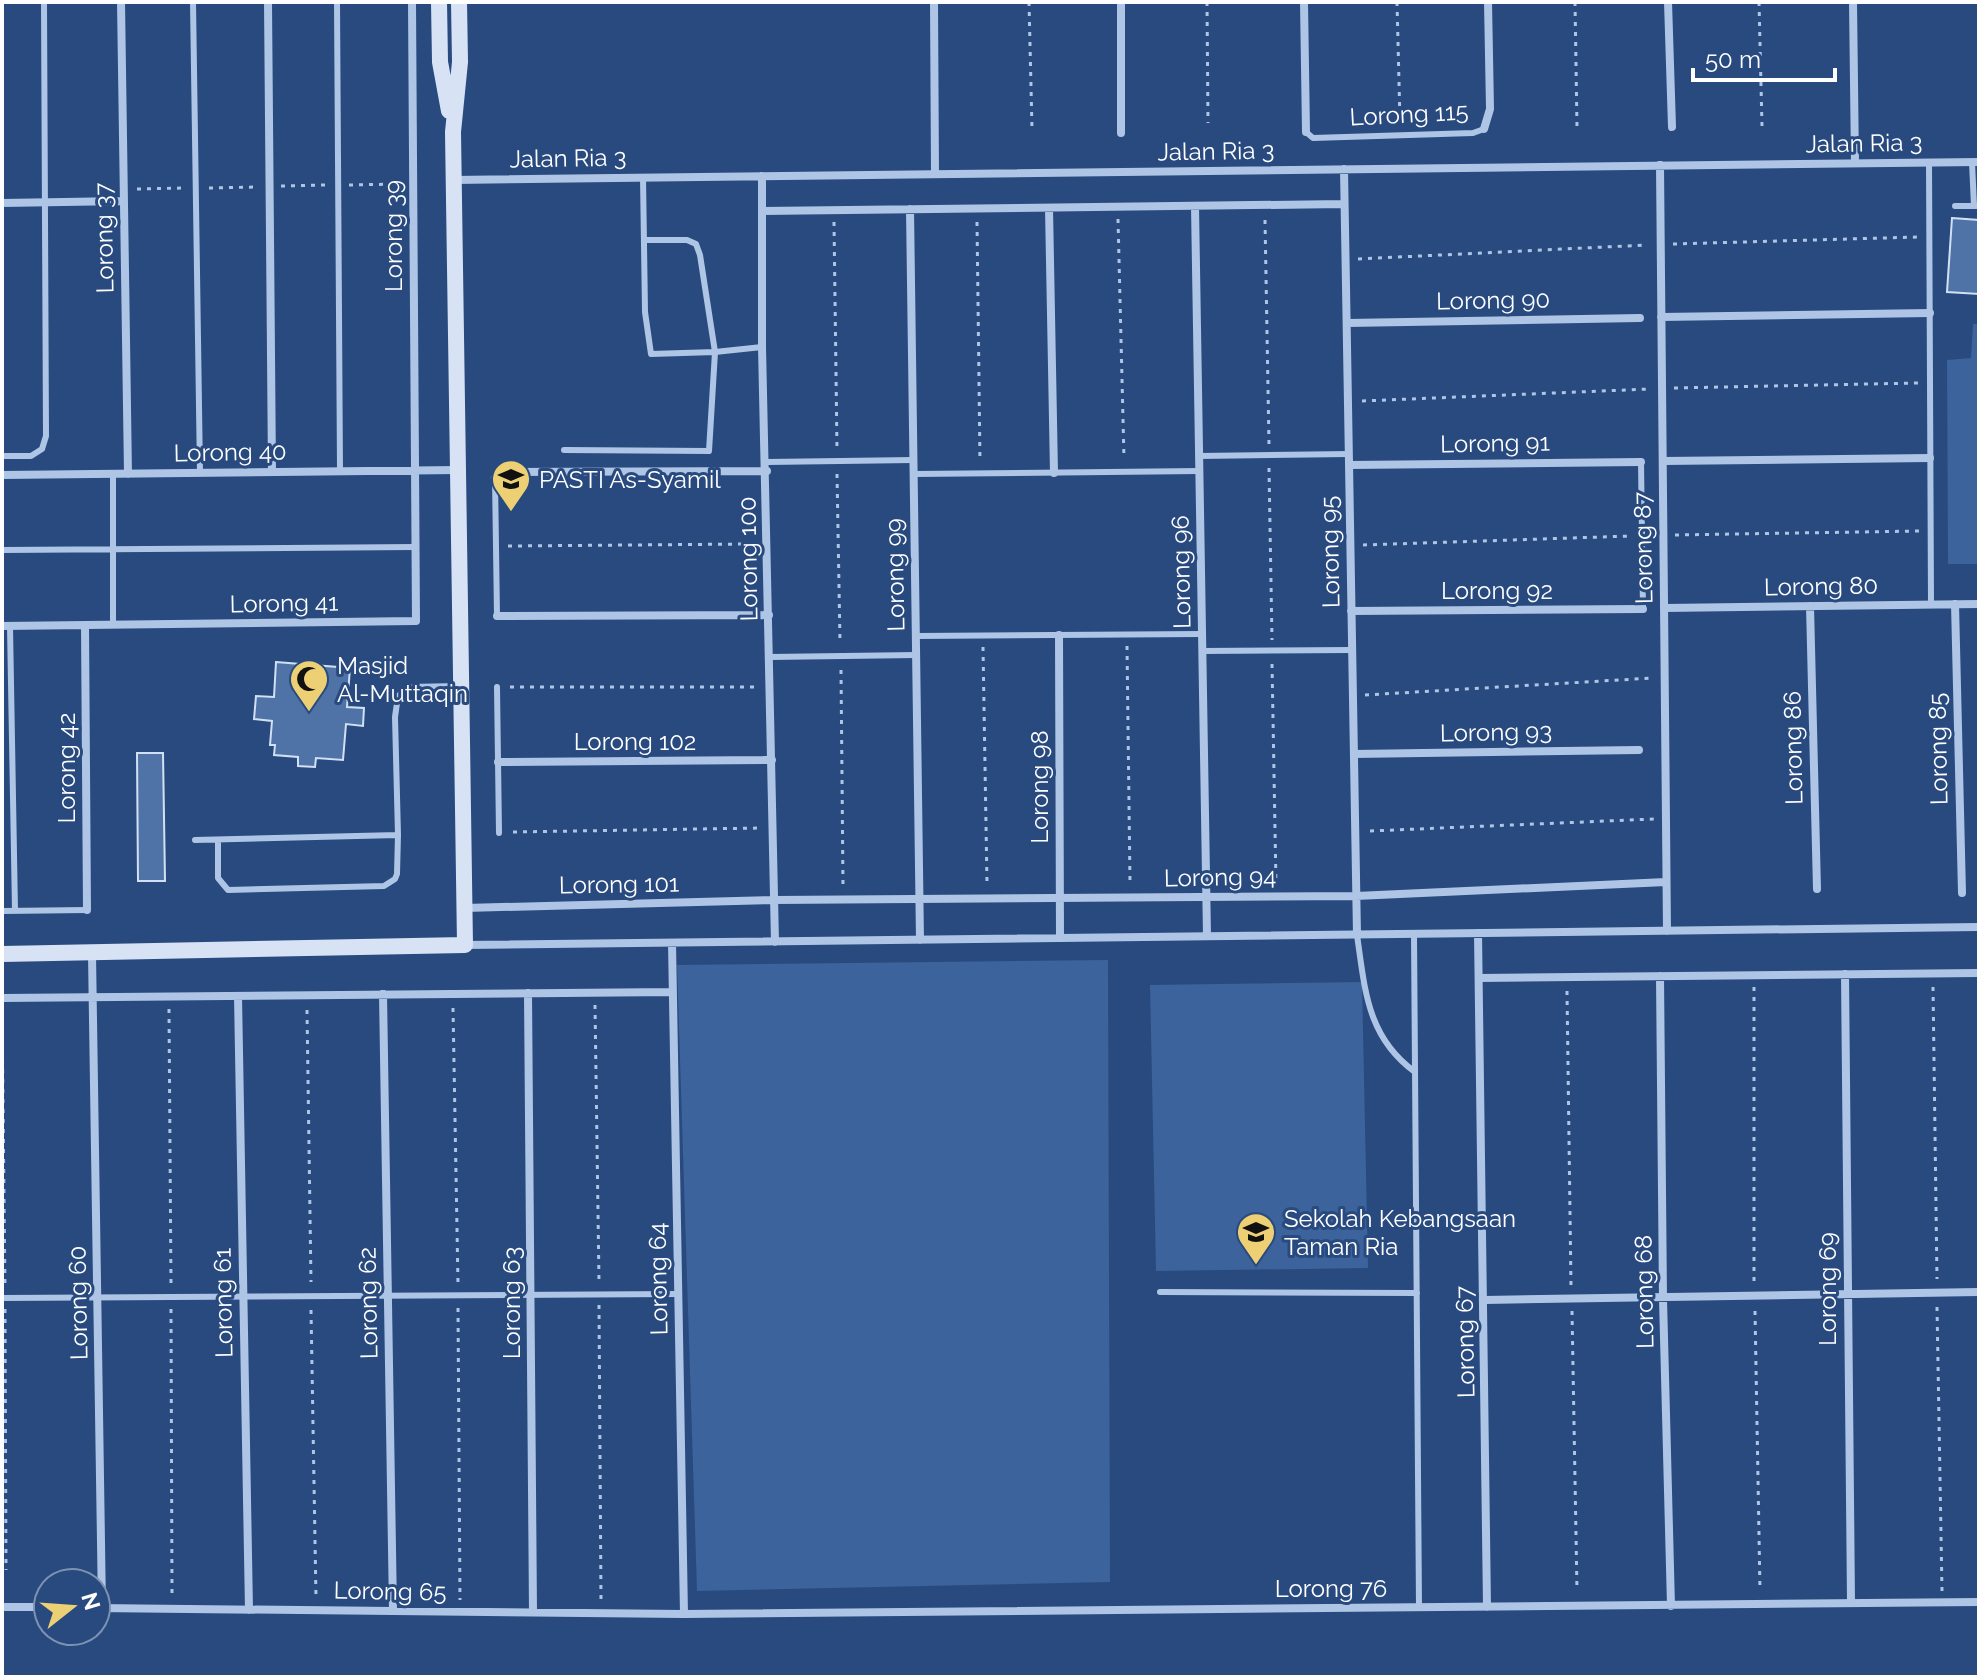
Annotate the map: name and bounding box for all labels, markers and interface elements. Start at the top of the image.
scale bar [1693,32,1835,82]
text: 50 m [1705,45,1761,74]
street label: Lorong 115 [1349,96,1469,132]
street label: Jalan Ria 3 [1805,127,1923,159]
street label: Jalan Ria 3 [1157,135,1275,167]
street label: Jalan Ria 3 [509,142,627,174]
street label: Lorong 39 [379,180,408,292]
street label: Lorong 37 [89,182,119,294]
street label: Lorong 90 [1436,285,1550,315]
street label: Lorong 91 [1440,428,1550,458]
street label: Lorong 40 [173,437,287,467]
school or university icon: PASTI As-Syamil [490,458,532,513]
place label: PASTI As-Syamil [539,465,721,494]
street label: Lorong 87 [1628,491,1658,604]
street label: Lorong 100 [732,496,764,622]
street label: Lorong 95 [1315,496,1345,608]
street label: Lorong 96 [1166,515,1196,629]
street label: Lorong 99 [880,518,910,632]
street label: Lorong 80 [1764,571,1878,601]
street label: Lorong 92 [1441,576,1553,605]
street label: Lorong 41 [229,588,339,618]
place label: Masjid Al-Muttaqin [337,651,468,708]
mosque icon: Masjid Al-Muttaqin [288,658,330,713]
street label: Lorong 86 [1778,691,1808,805]
street label: Lorong 85 [1923,692,1953,806]
street label: Lorong 42 [52,713,81,823]
street label: Lorong 93 [1440,717,1552,747]
street label: Lorong 102 [574,727,696,756]
street label: Lorong 98 [1025,730,1054,844]
street label: Lorong 94 [1164,862,1276,892]
street label: Lorong 101 [559,868,679,900]
place label: Sekolah Kebangsaan Taman Ria [1284,1204,1516,1261]
school or university icon: Sekolah Kebangsaan Taman Ria [1235,1211,1277,1266]
street label: Lorong 64 [643,1222,673,1336]
street label: Lorong 69 [1813,1232,1842,1346]
street label: Lorong 68 [1629,1235,1659,1349]
street label: Lorong 60 [63,1246,93,1360]
street label: Lorong 62 [353,1247,383,1359]
street label: Lorong 63 [497,1247,526,1359]
street label: Lorong 61 [208,1248,238,1358]
street label: Lorong 67 [1450,1285,1480,1399]
north arrow [32,1567,112,1647]
street label: Lorong 76 [1275,1574,1387,1603]
street label: Lorong 65 [333,1576,447,1606]
text: N [76,1589,106,1613]

